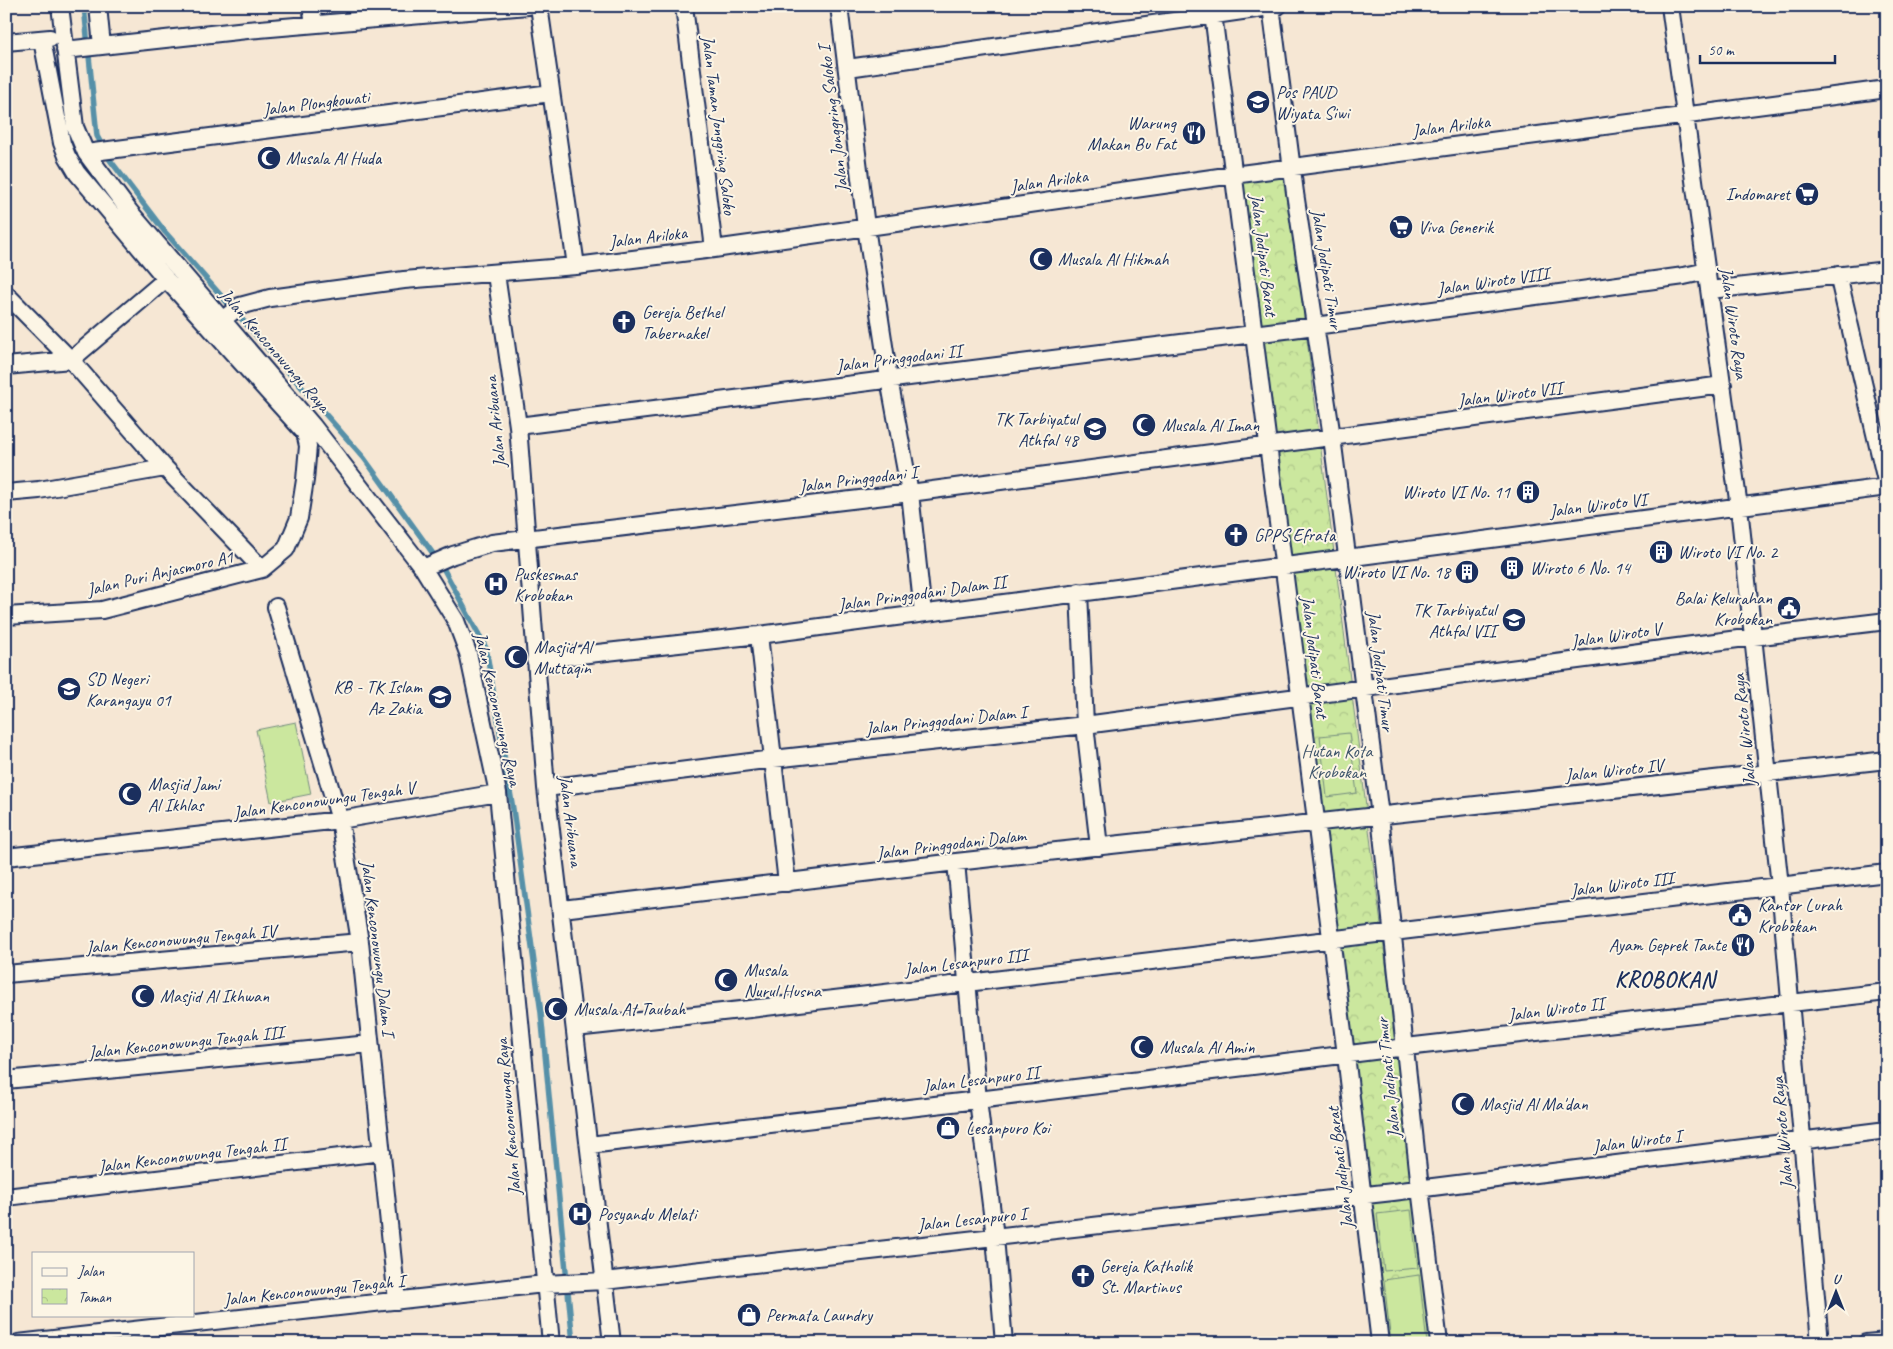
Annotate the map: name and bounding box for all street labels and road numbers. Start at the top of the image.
street label: Jalan Taman Jonggring Saloko [697,33,741,217]
street label: Jalan Jonggring Saloko I [813,41,853,194]
street label: Jalan Plongkowati [261,85,373,121]
street label: Jalan Ariloka [1410,110,1493,142]
street label: Jalan Ariloka [1008,164,1091,197]
street label: Jalan Jodipati Barat [1245,192,1283,319]
street label: Jalan Jodipati Timur [1307,207,1348,333]
street label: Jalan Ariloka [607,221,690,253]
street label: Jalan Wiroto VIII [1435,262,1554,300]
street label: Jalan Wiroto Raya [1715,265,1753,381]
street label: Jalan Kenconowungu Raya [215,283,336,418]
street label: Jalan Pringgodani II [834,339,967,377]
street label: Jalan Aribuana [479,374,511,470]
street label: Jalan Wiroto VII [1455,376,1567,411]
street label: Jalan Pringgodani I [797,460,922,497]
street label: Jalan Wiroto VI [1547,488,1652,522]
street label: Jalan Puri Anjasmoro A1 [84,545,236,601]
street label: Jalan Pringgodani Dalam II [836,570,1011,616]
street label: Jalan Jodipati Barat [1296,594,1334,721]
street label: Jalan Jodipati Timur [1363,609,1400,735]
street label: Jalan Wiroto V [1569,617,1666,652]
street label: Jalan Kenconowungu Raya [469,629,527,790]
street label: Jalan Wiroto Raya [1727,672,1761,788]
street label: Jalan Pringgodani Dalam I [864,700,1031,739]
street label: Jalan Wiroto IV [1563,754,1667,786]
street label: Jalan Aribuana [554,773,588,869]
street label: Jalan Kenconowungu Tengah V [231,776,419,824]
street label: Jalan Pringgodani Dalam [874,824,1029,864]
street label: Jalan Kenconowungu Dalam I [356,858,400,1041]
street label: Jalan Wiroto III [1568,866,1679,901]
street label: Jalan Kenconowungu Tengah IV [84,919,280,958]
street label: Jalan Lesanpuro III [902,943,1033,981]
street label: Jalan Wiroto II [1506,992,1609,1026]
street label: Jalan Jodipati Timur [1370,1014,1405,1140]
street label: Jalan Kenconowungu Tengah III [86,1020,289,1063]
street label: Jalan Kenconowungu Raya [490,1036,526,1197]
street label: Jalan Lesanpuro II [921,1060,1044,1097]
street label: Jalan Wiroto Raya [1766,1075,1798,1191]
street label: Jalan Jodipati Barat [1321,1104,1359,1231]
street label: Jalan Wiroto I [1591,1124,1686,1157]
street label: Jalan Kenconowungu Tengah II [96,1132,291,1178]
street label: Jalan Lesanpuro I [915,1202,1031,1236]
street label: Jalan Kenconowungu Tengah I [222,1269,409,1311]

